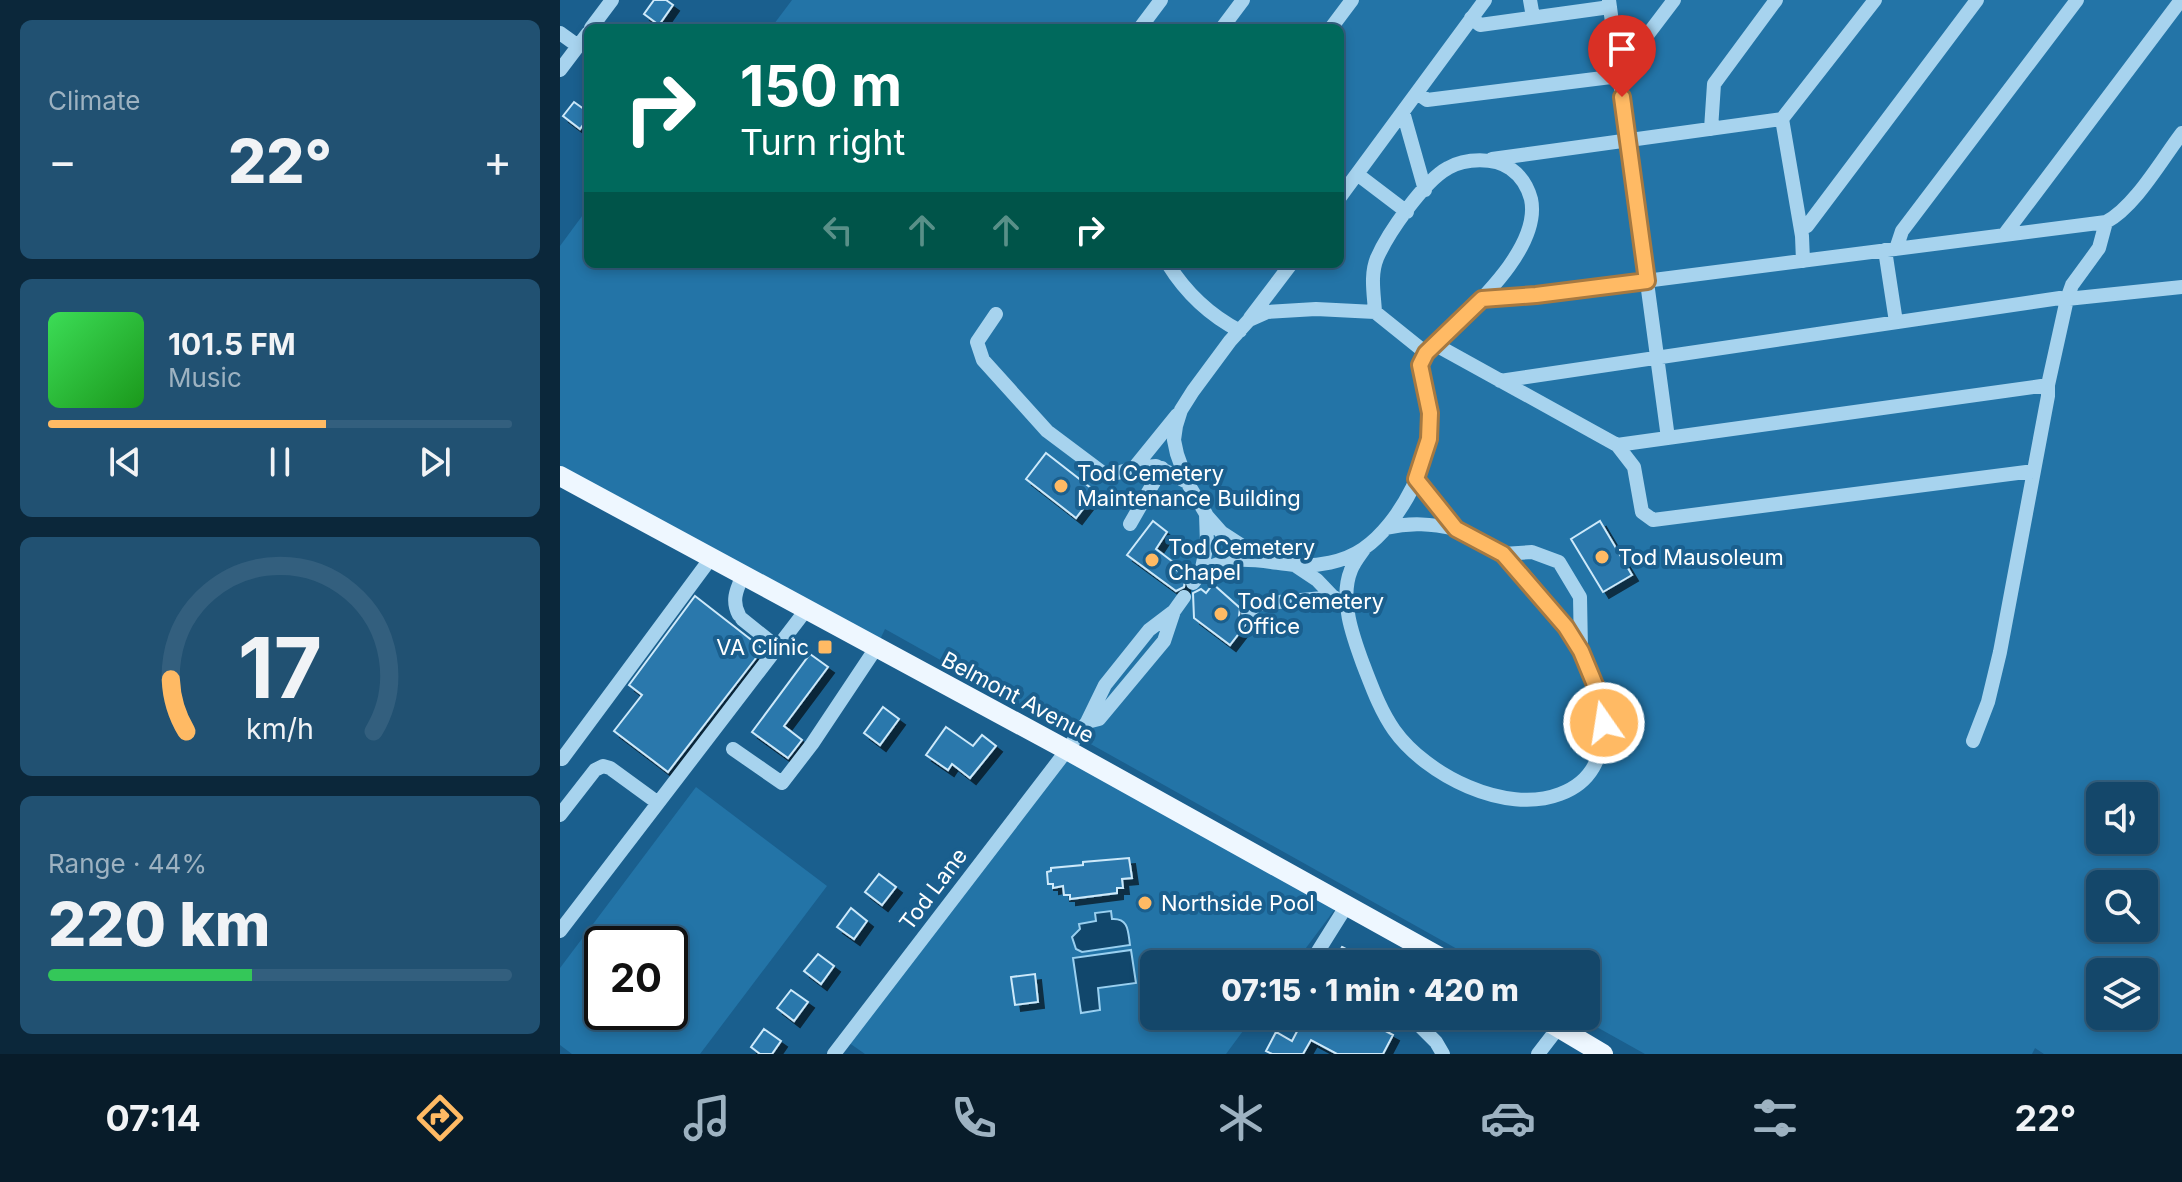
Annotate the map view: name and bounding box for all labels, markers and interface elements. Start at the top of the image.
pin [1588,15,1656,97]
icon: arrive [1600,27,1644,71]
text: 150 m [740,52,902,120]
icon: right [608,56,712,160]
text: Climate [48,85,140,116]
text: Turn right [740,120,905,164]
text: 22° [228,125,332,197]
text: − [48,134,77,188]
text: + [483,134,512,188]
icon: left [816,208,860,252]
icon: ahead [900,208,944,252]
icon: ahead [984,208,1028,252]
icon: right [1068,208,1112,252]
text: 101.5 FM [168,326,296,362]
text: Music [168,362,242,393]
icon: previous [103,440,147,484]
icon: pause [258,440,302,484]
icon: next [413,440,457,484]
place label: Tod Cemetery Maintenance Building [1077,460,1301,511]
marker: Tod Cemetery Maintenance Building [1052,477,1070,495]
place label: Tod Cemetery Chapel [1168,534,1315,585]
place label: Tod Mausoleum [1618,544,1784,570]
marker: Tod Mausoleum [1593,548,1611,566]
marker: Tod Cemetery Chapel [1143,551,1161,569]
place label: Tod Cemetery Office [1237,588,1384,639]
marker: Tod Cemetery Office [1212,605,1230,623]
text: 17 [238,617,322,718]
place label: VA Clinic [716,634,809,660]
marker: VA Clinic [816,638,834,656]
street label: Belmont Avenue [937,646,1099,748]
position arrow [1562,681,1646,765]
text: km/h [246,711,314,746]
map controls [2086,782,2158,1030]
button: sound [2086,782,2158,854]
street label: Tod Lane [894,843,972,935]
text: Range · 44% [48,848,207,879]
button: search [2086,870,2158,942]
text: 220 km [48,888,270,960]
place label: Northside Pool [1161,890,1315,916]
marker: Northside Pool [1136,894,1154,912]
speed limit sign: 20 [584,926,688,1030]
button: layers [2086,958,2158,1030]
text: 07:15 · 1 min · 420 m [1221,972,1519,1008]
icon: directions [412,1090,468,1146]
icon: music [679,1090,735,1146]
icon: phone [946,1090,1002,1146]
icon: climate [1213,1090,1269,1146]
icon: car [1480,1090,1536,1146]
icon: filters [1747,1090,1803,1146]
text: 07:14 [106,1096,201,1140]
text: 22° [2015,1096,2076,1140]

